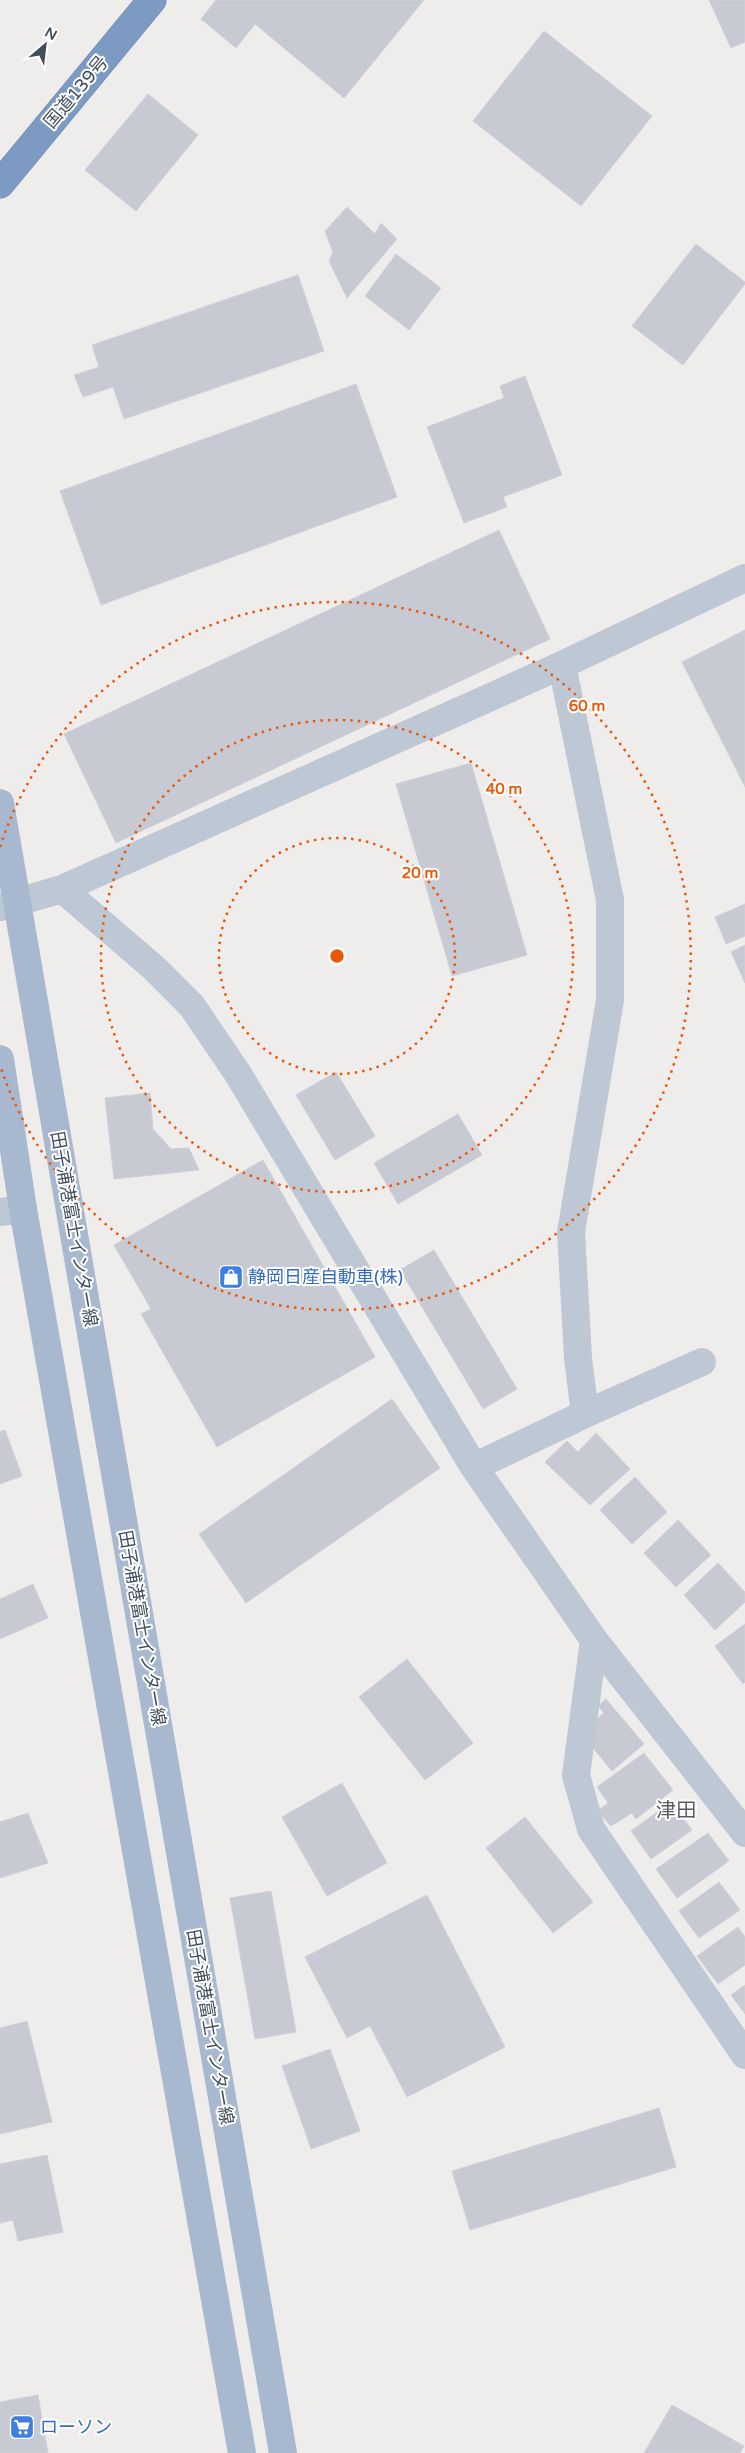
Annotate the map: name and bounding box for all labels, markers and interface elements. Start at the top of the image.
north arrow [20,20,70,70]
text: N [42,24,60,44]
street label: 国道139号 [39,51,113,133]
text: 60 m [569,697,605,715]
text: 40 m [486,780,522,798]
text: 20 m [402,864,438,882]
centre of rings [328,947,346,965]
street label: 田子浦港富士インター線 [46,1130,102,1328]
shop icon: 静岡日産自動車(株) [218,1264,244,1290]
place label: 静岡日産自動車(株) [248,1266,403,1288]
street label: 田子浦港富士インター線 [114,1529,170,1727]
district label: 津田 [656,1799,696,1823]
street label: 田子浦港富士インター線 [182,1928,238,2126]
supermarket icon: ローソン [9,2414,35,2440]
place label: ローソン [40,2416,112,2438]

